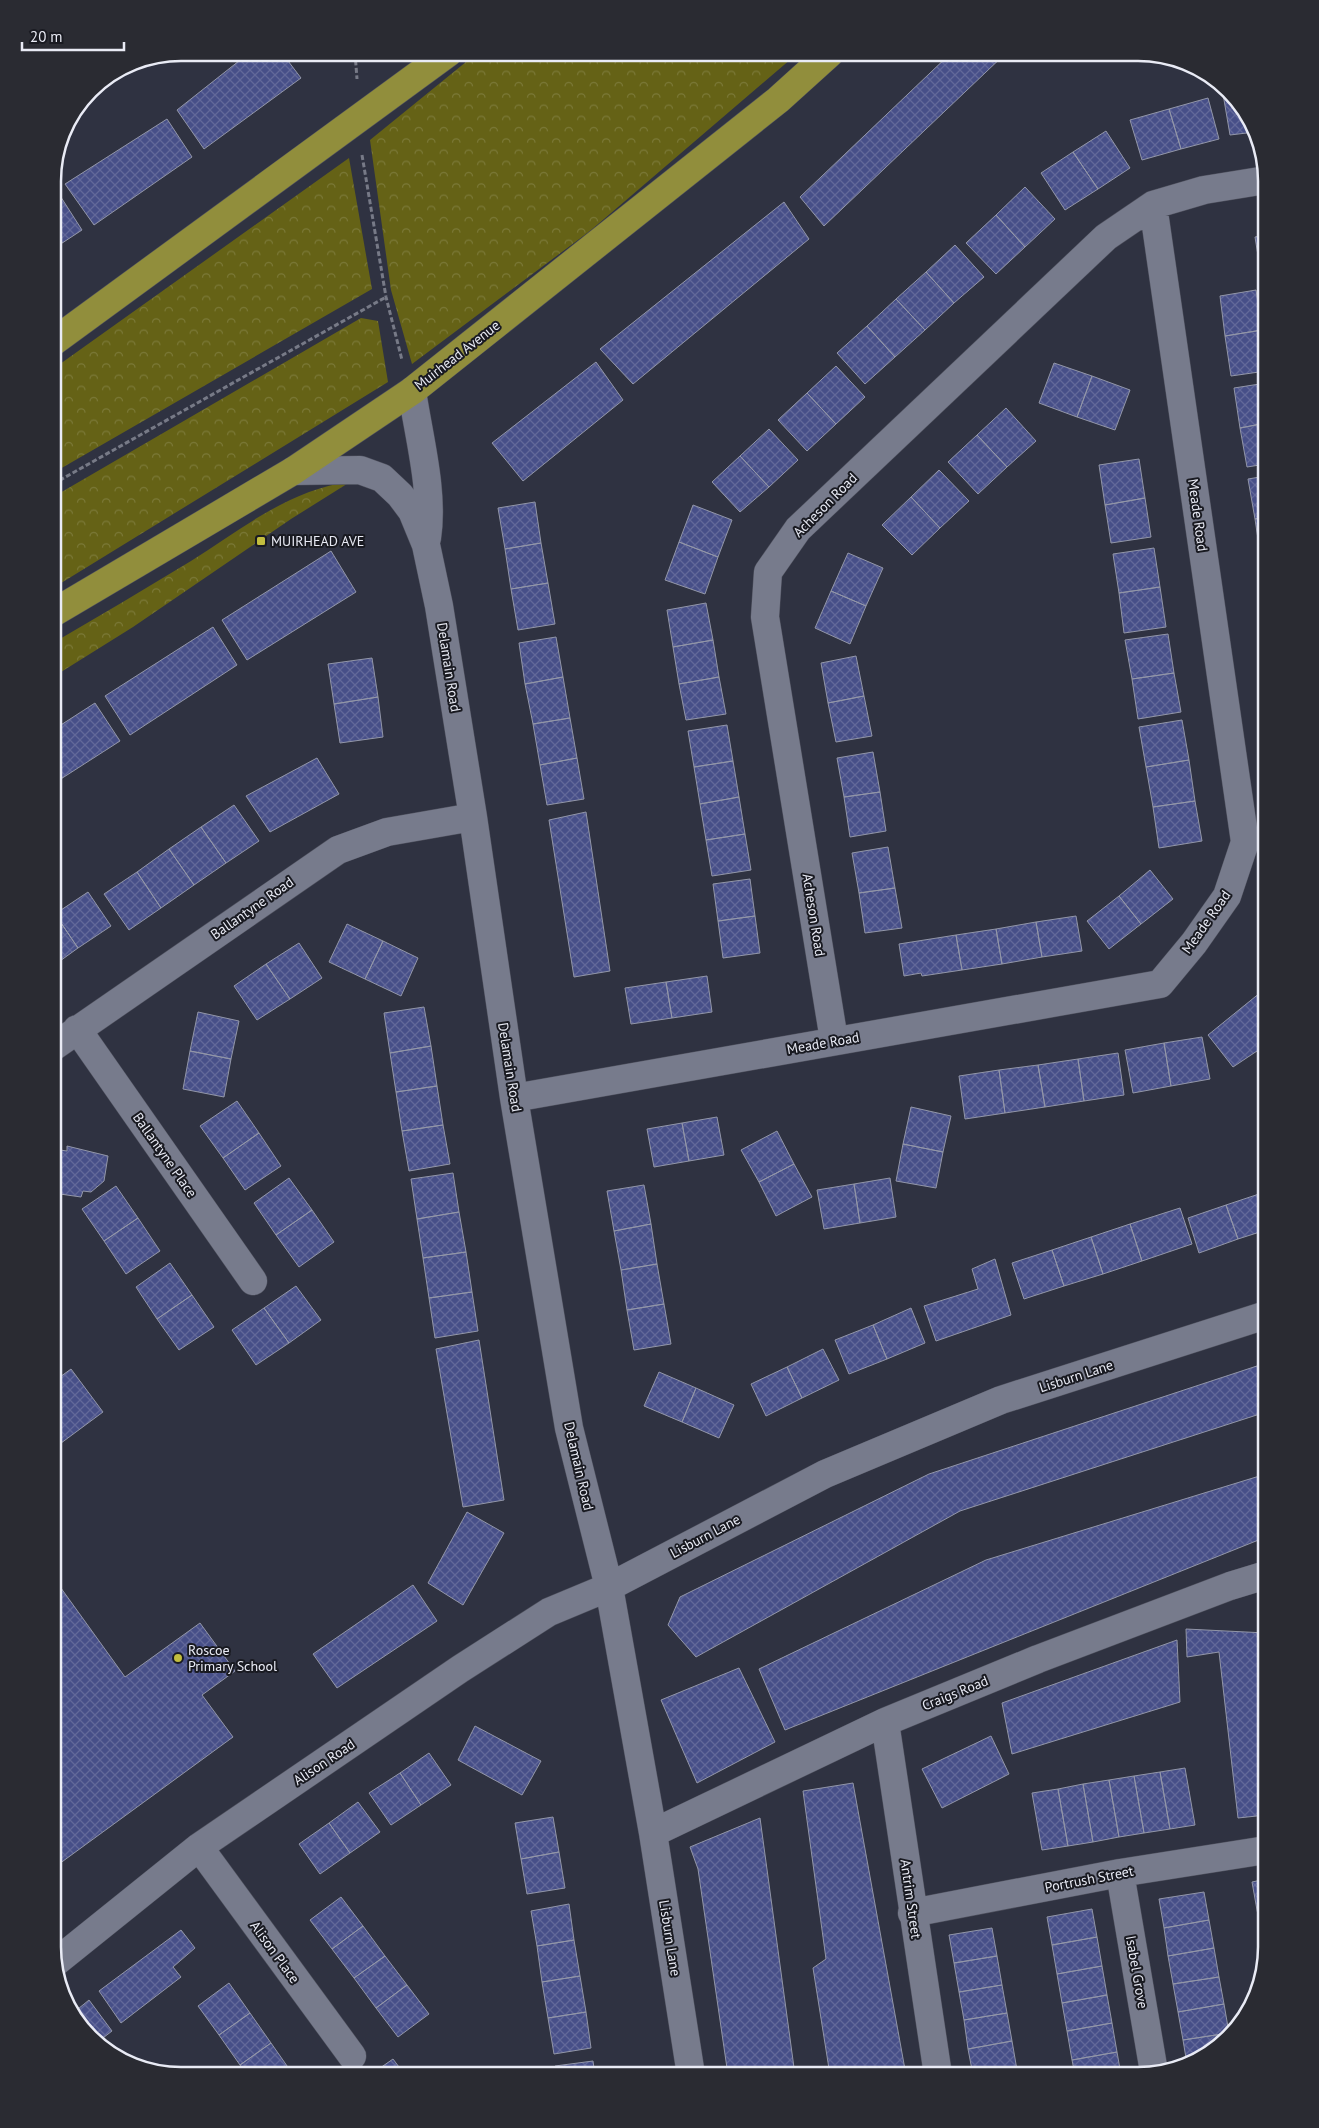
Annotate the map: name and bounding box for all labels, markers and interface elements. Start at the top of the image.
scale bar [22,20,125,52]
text: 20 m [30,27,63,46]
street label: Muirhead Avenue [411,316,503,394]
street label: Acheson Road [789,469,861,541]
street label: Meade Road [1184,478,1212,552]
place label: MUIRHEAD AVE [271,532,364,550]
marker: MUIRHEAD AVE [255,535,267,547]
street label: Delamain Road [433,621,465,713]
street label: Acheson Road [799,872,829,958]
street label: Ballantyne Road [207,873,297,943]
street label: Meade Road [1178,887,1234,957]
street label: Delamain Road [494,1021,526,1113]
street label: Meade Road [785,1028,861,1058]
street label: Ballantyne Place [129,1109,201,1201]
street label: Lisburn Lane [1037,1356,1115,1396]
street label: Delamain Road [560,1420,598,1512]
street label: Lisburn Lane [667,1510,743,1562]
place label: Roscoe Primary School [188,1641,277,1675]
marker: Roscoe Primary School [172,1652,184,1664]
street label: Craigs Road [919,1672,991,1714]
street label: Alison Road [290,1735,358,1789]
street label: Antrim Street [897,1858,926,1940]
street label: Portrush Street [1043,1862,1135,1896]
street label: Lisburn Lane [655,1899,685,1977]
street label: Alison Place [246,1917,304,1987]
street label: Isabel Grove [1122,1934,1152,2010]

